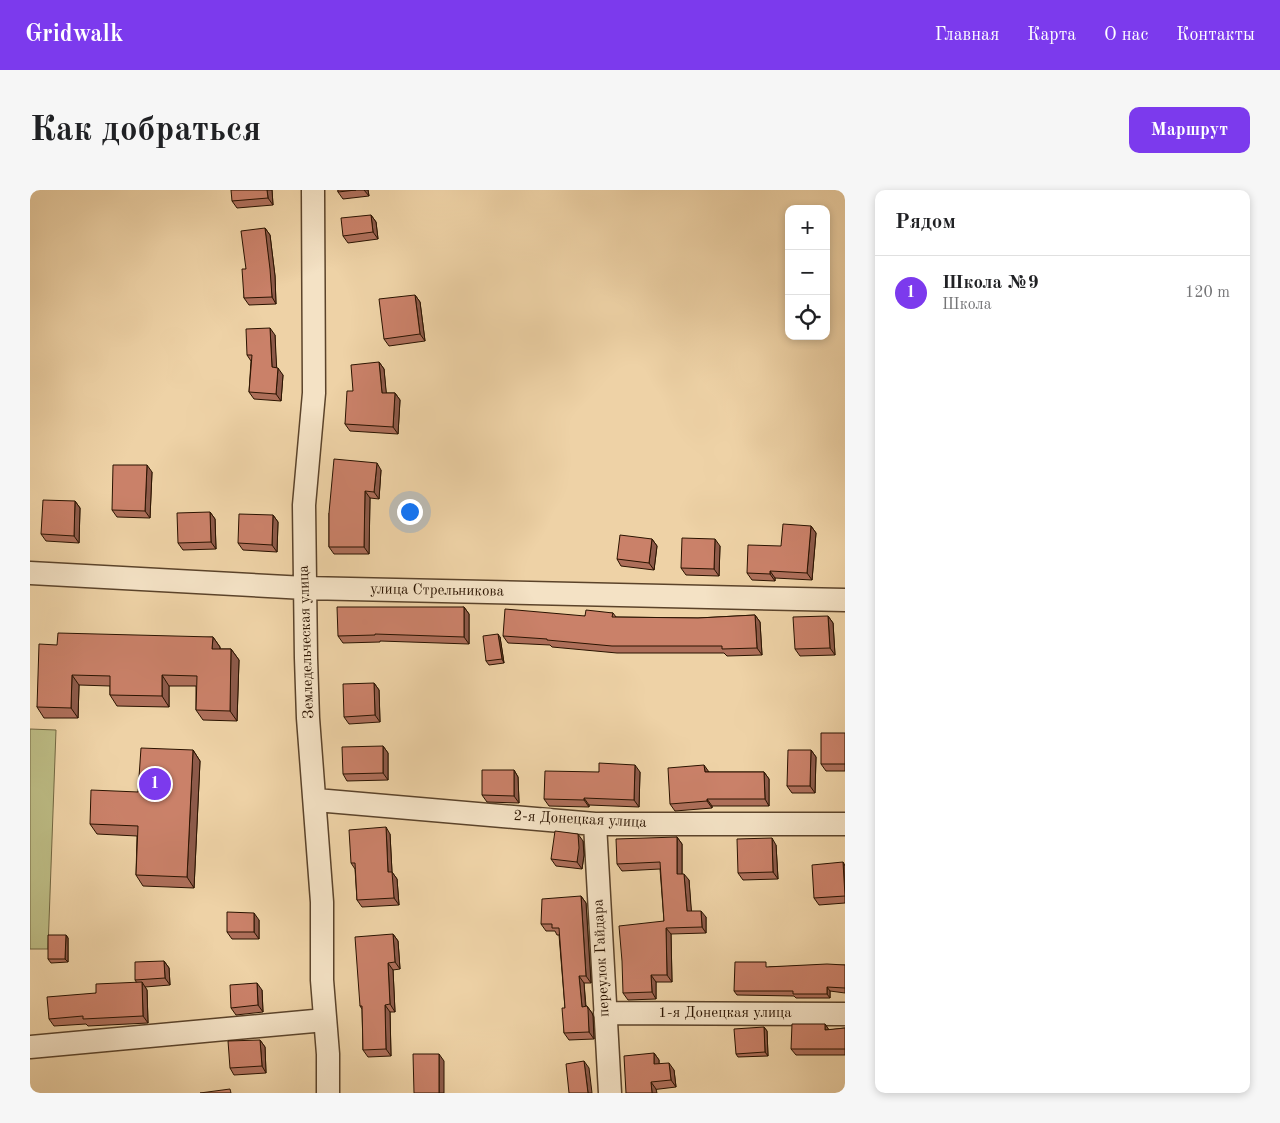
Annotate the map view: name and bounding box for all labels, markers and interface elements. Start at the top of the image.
text: Gridwalk [25,23,123,47]
text: Главная [935,26,999,44]
text: Карта [1027,26,1076,44]
text: О нас [1104,26,1148,44]
text: Контакты [1176,26,1255,44]
button: Маршрут [1129,107,1250,153]
text: Как добраться [30,113,261,148]
map controls [785,205,830,340]
button: + [785,205,830,250]
text: Рядом [895,212,956,233]
button: − [785,250,830,295]
text: Школа №9 [942,274,1039,293]
text: 1 [906,285,916,301]
text: 120 m [1185,285,1230,301]
button: locate [785,295,830,340]
text: Школа [942,297,992,313]
your location [397,499,423,525]
street label: Земледельческая улица [297,564,317,719]
street label: улица Стрельникова [370,582,505,600]
pin: 1 [139,765,171,803]
street label: 2-я Донецкая улица [513,809,648,831]
street label: переулок Гайдара [591,898,613,1017]
street label: 1-я Донецкая улица [658,1006,792,1021]

